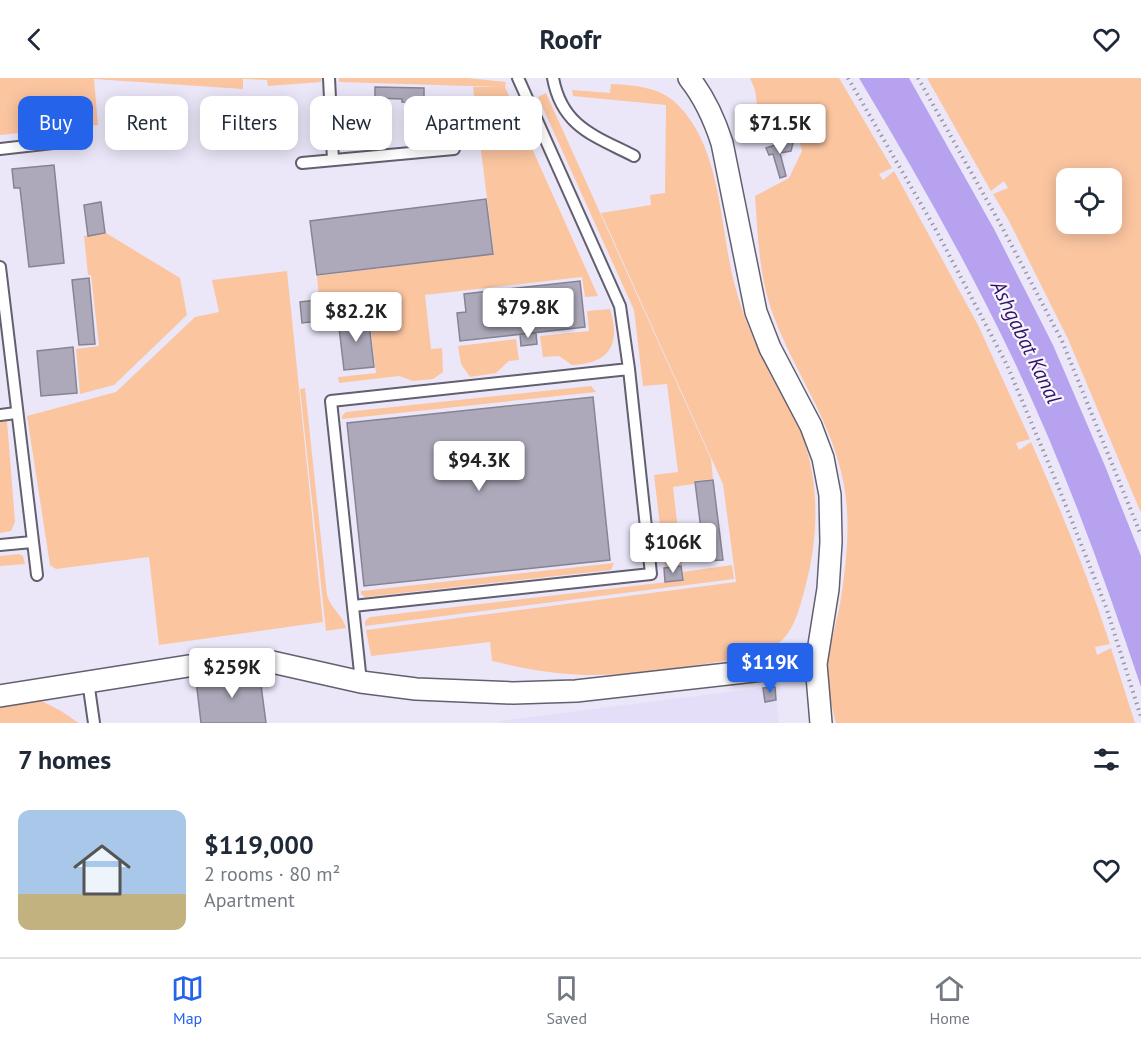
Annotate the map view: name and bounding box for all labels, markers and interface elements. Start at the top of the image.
text: Roofr [540,22,601,56]
icon: back [18,23,51,56]
icon: heart [1090,23,1123,56]
chip: Buy [18,96,93,150]
chip: Rent [105,96,188,150]
chip: Filters [200,96,298,150]
chip: New [310,96,392,150]
chip: Apartment [404,96,542,150]
pin: $71.5K [731,104,829,155]
text: $71.5K [749,110,811,136]
map controls [1056,168,1122,234]
button: locate [1056,168,1122,234]
water label: Ashgabat Kanal [985,275,1068,408]
pin: $79.8K [479,288,577,339]
pin: $82.2K [307,292,405,343]
text: $79.8K [497,294,559,320]
text: $82.2K [325,298,387,324]
pin: $94.3K [430,441,528,492]
text: $94.3K [448,447,510,473]
pin: $106K [631,523,715,574]
text: $106K [644,529,702,555]
pin: $119K [728,643,812,694]
pin: $259K [190,648,274,699]
text: $119K [741,649,799,675]
text: $259K [203,654,261,680]
text: 7 homes [18,743,111,776]
icon: filters [1090,743,1123,776]
text: $119,000 [204,828,314,861]
icon: home [66,834,138,906]
icon: heart [1090,854,1123,887]
text: 2 rooms · 80 m² [204,861,340,887]
text: Apartment [204,887,295,913]
tab: Map [171,972,204,1028]
tab: Saved [546,972,587,1028]
tab: Home [929,972,970,1028]

